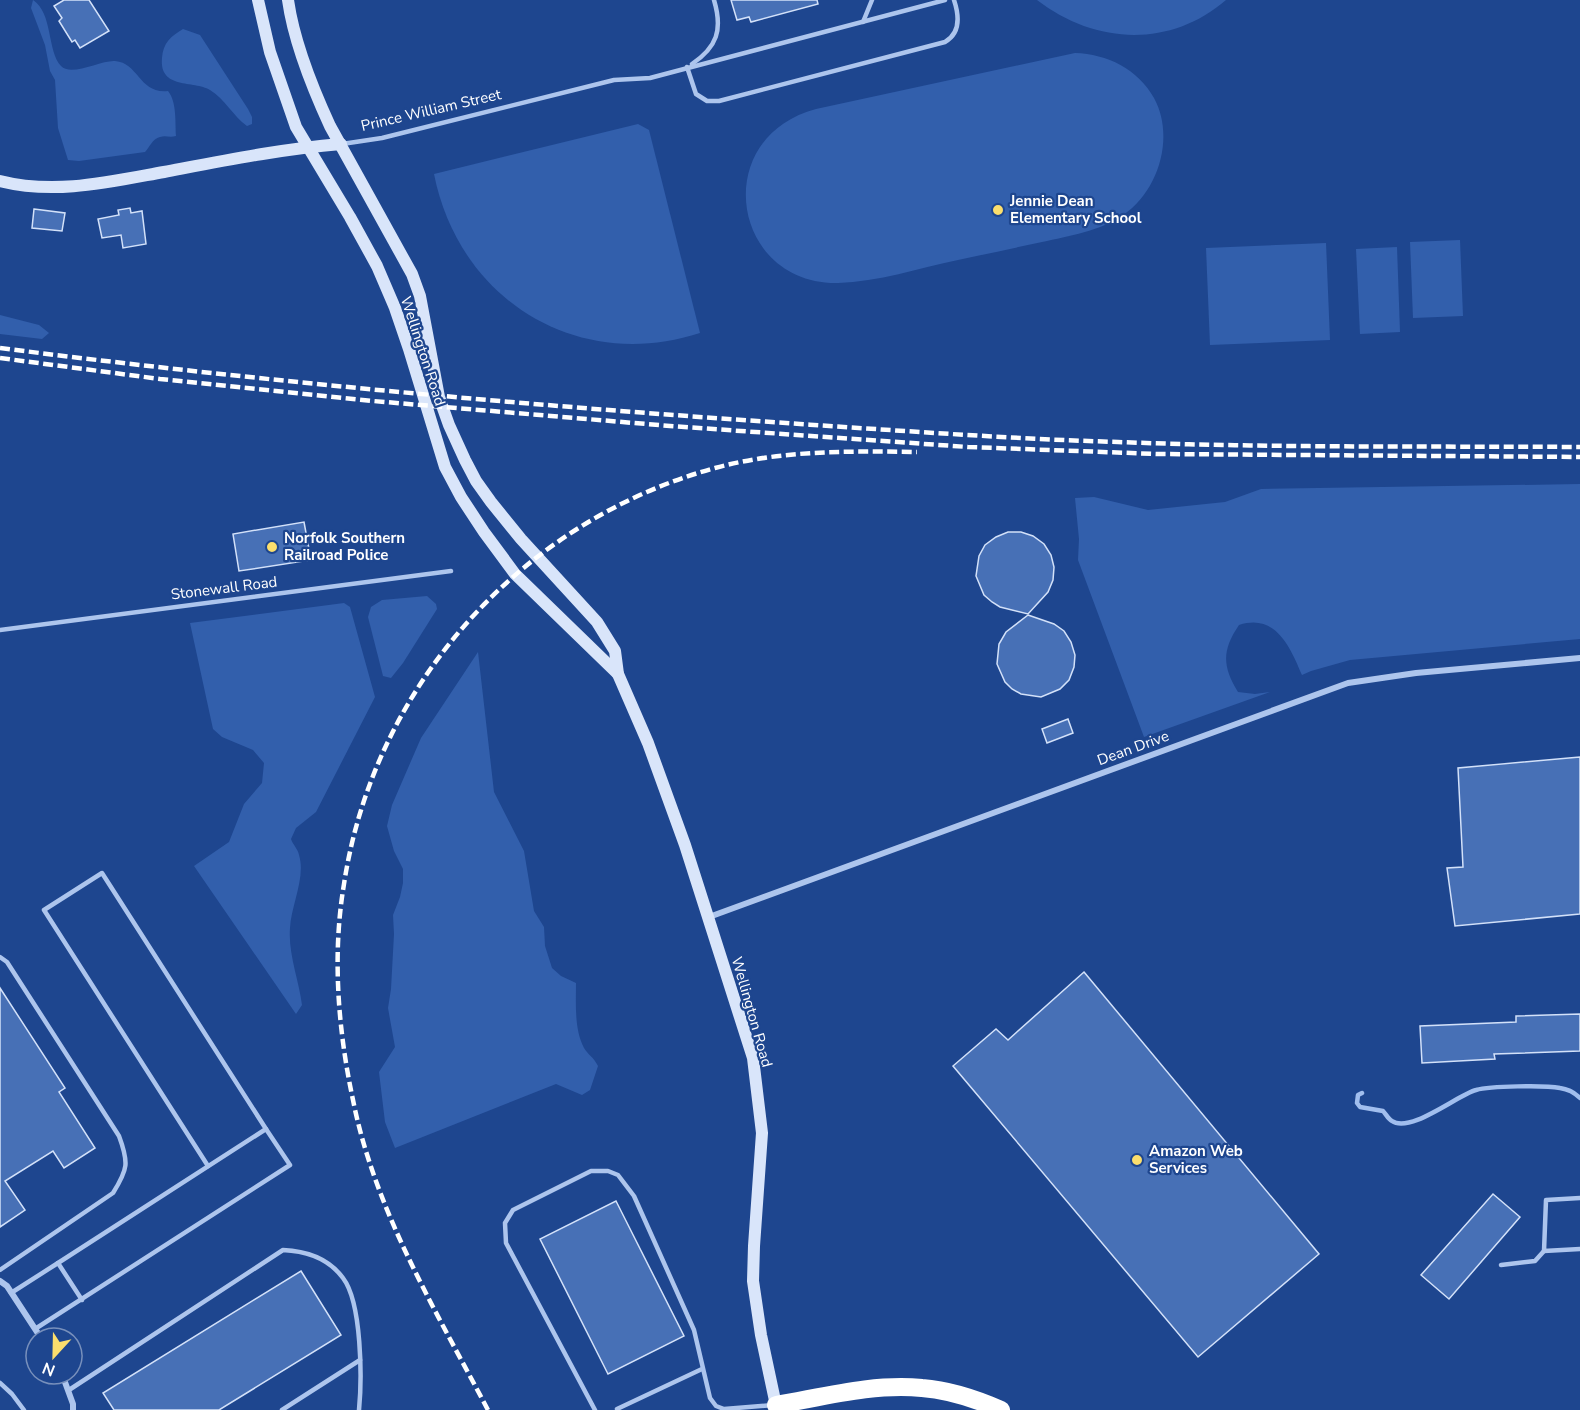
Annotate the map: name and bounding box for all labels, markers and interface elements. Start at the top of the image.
street label: Prince William Street [359,84,504,136]
place label: Jennie Dean Elementary School [1009,191,1142,228]
marker: Jennie Dean Elementary School [991,203,1005,217]
street label: Wellington Road [396,294,450,408]
place label: Norfolk Southern Railroad Police [284,528,405,565]
marker: Norfolk Southern Railroad Police [265,540,279,554]
street label: Stonewall Road [170,572,278,604]
street label: Dean Drive [1094,726,1172,770]
street label: Wellington Road [727,954,777,1070]
place label: Amazon Web Services [1149,1141,1243,1178]
marker: Amazon Web Services [1130,1153,1144,1167]
north arrow [24,1326,84,1386]
text: N [39,1357,58,1381]

